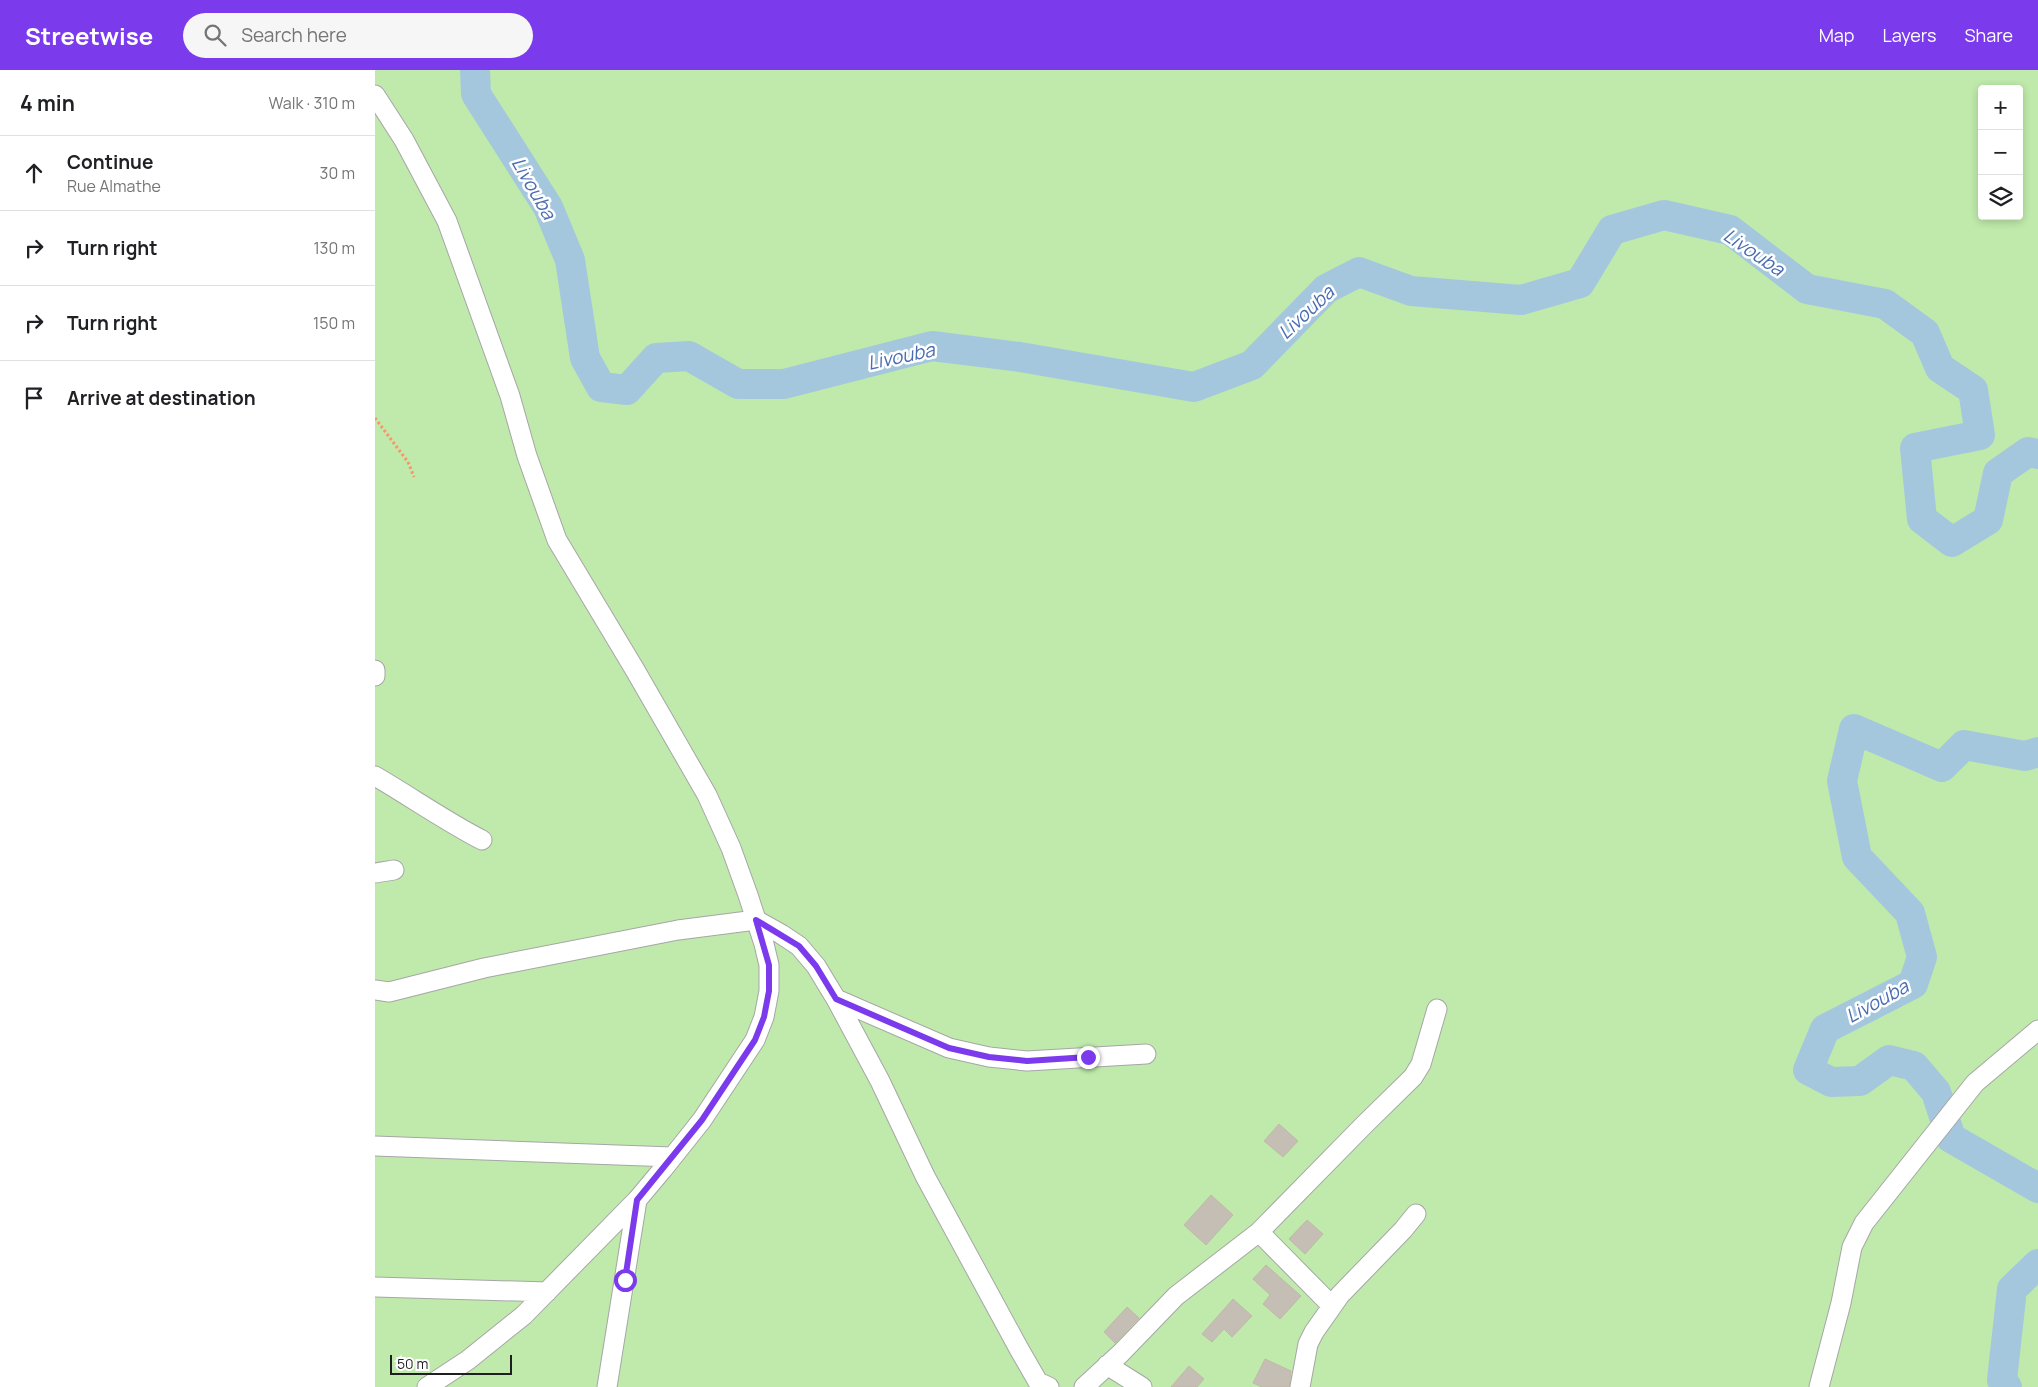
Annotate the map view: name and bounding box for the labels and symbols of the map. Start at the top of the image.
water label: Livouba [506,152,563,225]
water label: Livouba [1719,222,1791,283]
water label: Livouba [1272,278,1341,345]
water label: Livouba [865,336,938,376]
water label: Livouba [1841,973,1914,1029]
route end [1077,1046,1100,1069]
route start [614,1269,637,1292]
scale bar [390,1352,513,1375]

